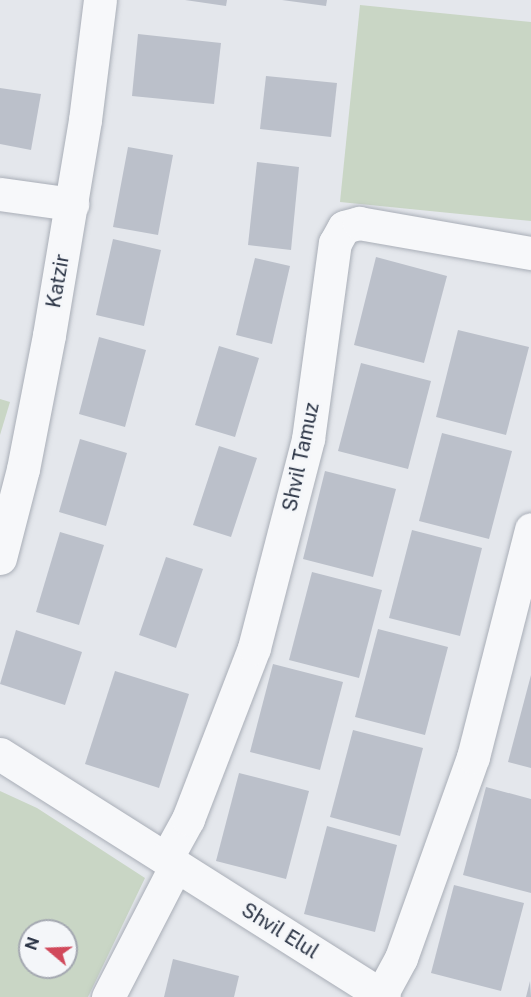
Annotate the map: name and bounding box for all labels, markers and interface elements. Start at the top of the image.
street label: Katzir [41,252,75,310]
street label: Shvil Tamuz [278,400,324,514]
street label: Shvil Elul [237,898,323,964]
north arrow [18,919,78,979]
text: N [21,935,43,953]

